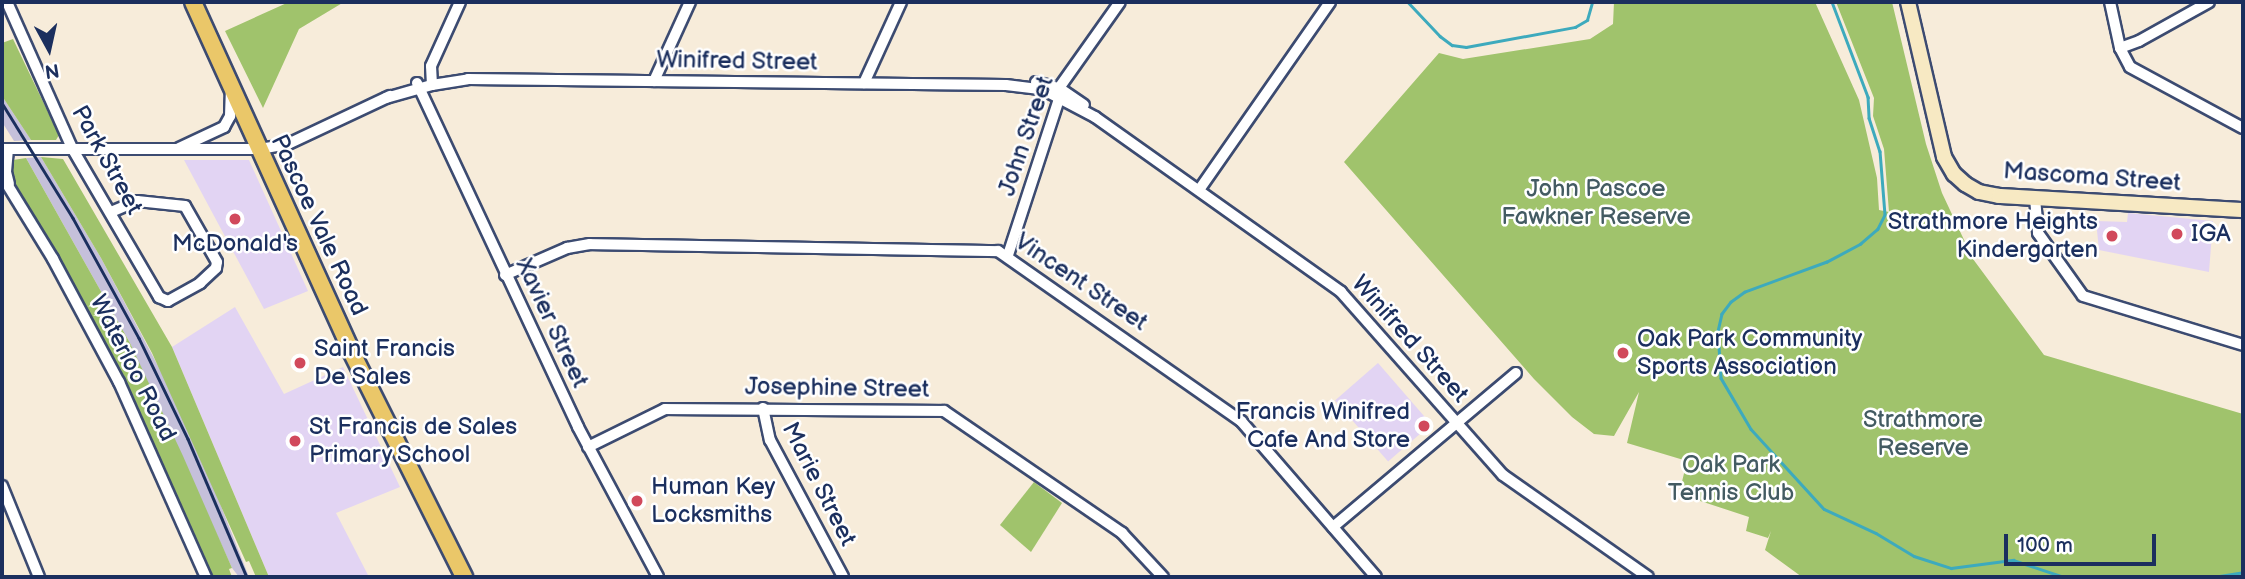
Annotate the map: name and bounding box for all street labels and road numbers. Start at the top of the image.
street label: Winifred Street [656,45,818,77]
street label: John Street [992,72,1060,200]
street label: Park Street [65,100,149,220]
street label: Pascoe Vale Road [264,130,374,320]
street label: Mascoma Street [2002,156,2182,198]
street label: Vincent Street [1009,227,1153,337]
street label: Xavier Street [510,254,594,392]
street label: Winifred Street [1345,269,1475,409]
street label: Waterloo Road [84,290,182,446]
street label: Josephine Street [744,372,930,404]
street label: Marie Street [775,417,863,551]

